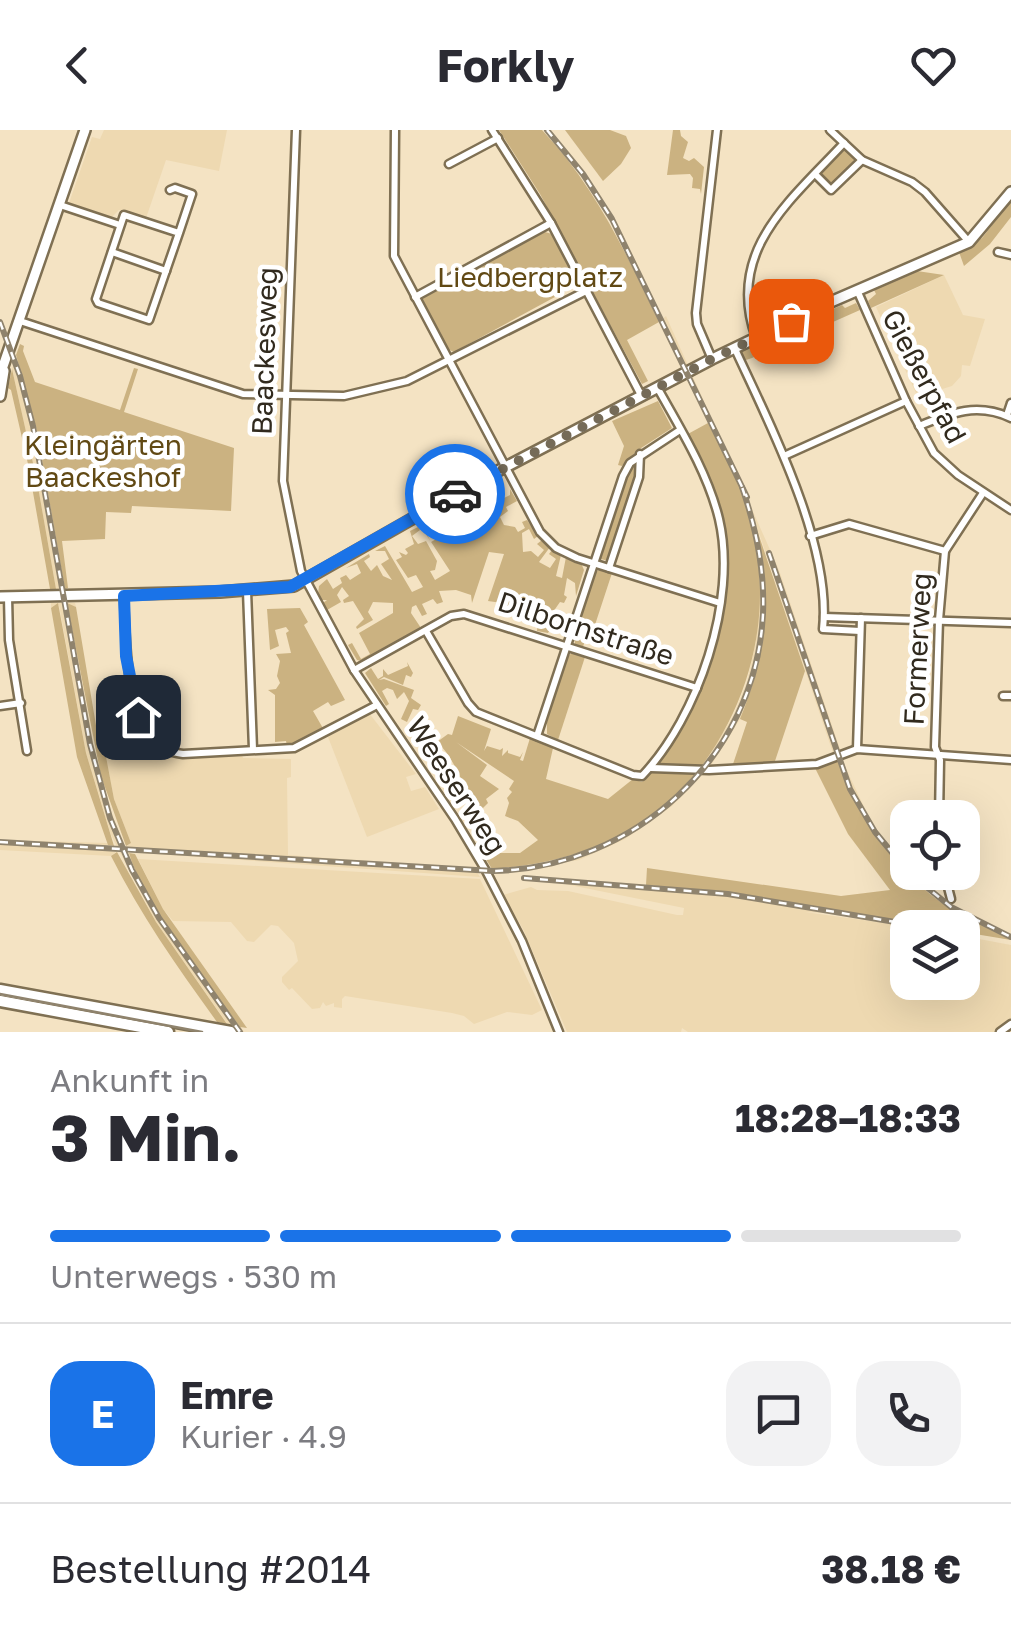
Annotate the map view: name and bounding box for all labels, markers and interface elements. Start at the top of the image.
icon: back [50,38,105,93]
text: Forkly [436,38,575,92]
icon: heart [906,38,961,93]
park label: Liedbergplatz [437,260,623,293]
street label: Baackesweg [245,267,283,435]
pin [749,279,834,364]
icon: bag [764,294,819,349]
street label: Gießerpfad [876,304,974,448]
park label: Kleingärten Baackeshof [24,428,182,493]
courier [405,444,505,544]
icon: car [428,467,483,522]
street label: Formerweg [897,572,937,726]
street label: Dilbornstraße [494,584,678,672]
pin [96,675,181,760]
icon: home [111,690,166,745]
street label: Weeserweg [400,710,514,860]
map controls [890,800,980,1000]
button: locate [890,800,980,890]
button: layers [890,910,980,1000]
text: Ankunft in [50,1061,209,1099]
text: 18:28–18:33 [735,1095,961,1140]
text: 3 Min. [50,1097,242,1175]
text: Unterwegs · 530 m [50,1257,337,1295]
button: chat [726,1361,831,1466]
button: phone [856,1361,961,1466]
text: Emre [180,1372,274,1417]
text: E [91,1391,114,1436]
text: Kurier · 4.9 [180,1417,347,1455]
text: Bestellung #2014 [50,1546,371,1591]
text: 38.18 € [821,1546,961,1591]

